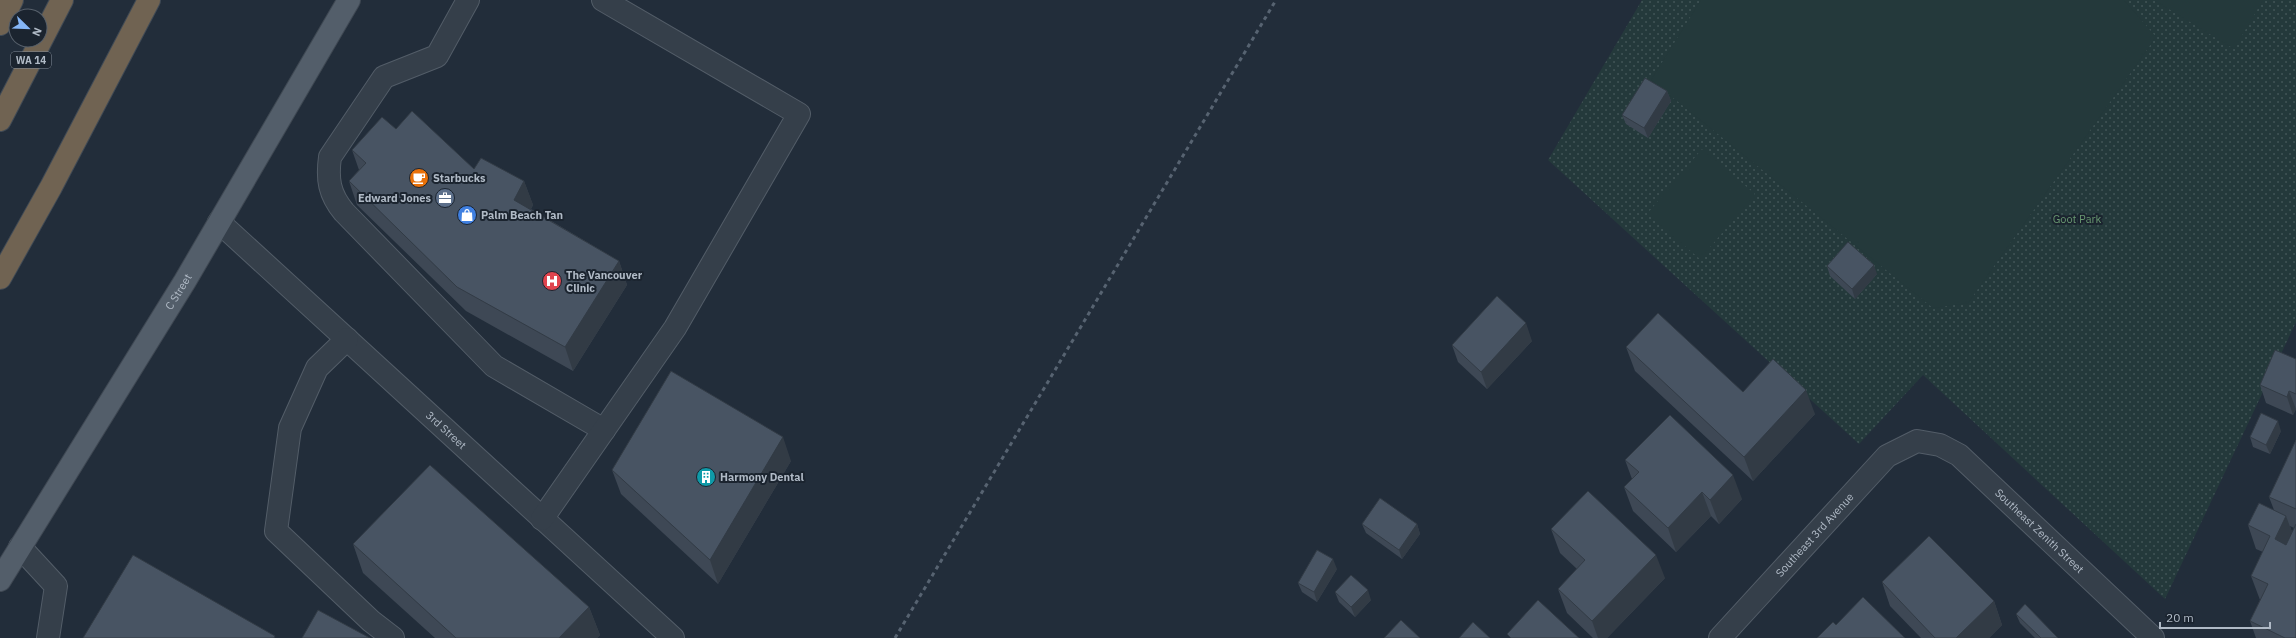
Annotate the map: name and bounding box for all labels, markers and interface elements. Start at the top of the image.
north arrow [8,8,48,48]
text: N [29,26,45,38]
road number: WA 14 [11,52,51,68]
cafe icon: Starbucks [408,167,430,189]
place label: Starbucks [433,171,486,185]
office icon: Edward Jones [434,187,456,209]
place label: Edward Jones [358,191,431,205]
shop icon: Palm Beach Tan [456,204,478,226]
place label: Palm Beach Tan [481,208,563,222]
park label: Goot Park [2053,212,2102,226]
place label: The Vancouver Clinic [566,268,643,295]
hospital icon: The Vancouver Clinic [541,270,563,292]
street label: C Street [162,271,195,312]
street label: 3rd Street [423,408,469,452]
building icon: Harmony Dental [695,466,717,488]
place label: Harmony Dental [720,470,805,484]
street label: Southeast Zenith Street [1992,486,2087,576]
street label: Southeast 3rd Avenue [1773,490,1857,580]
scale bar [2160,604,2270,630]
text: 20 m [2166,610,2194,625]

